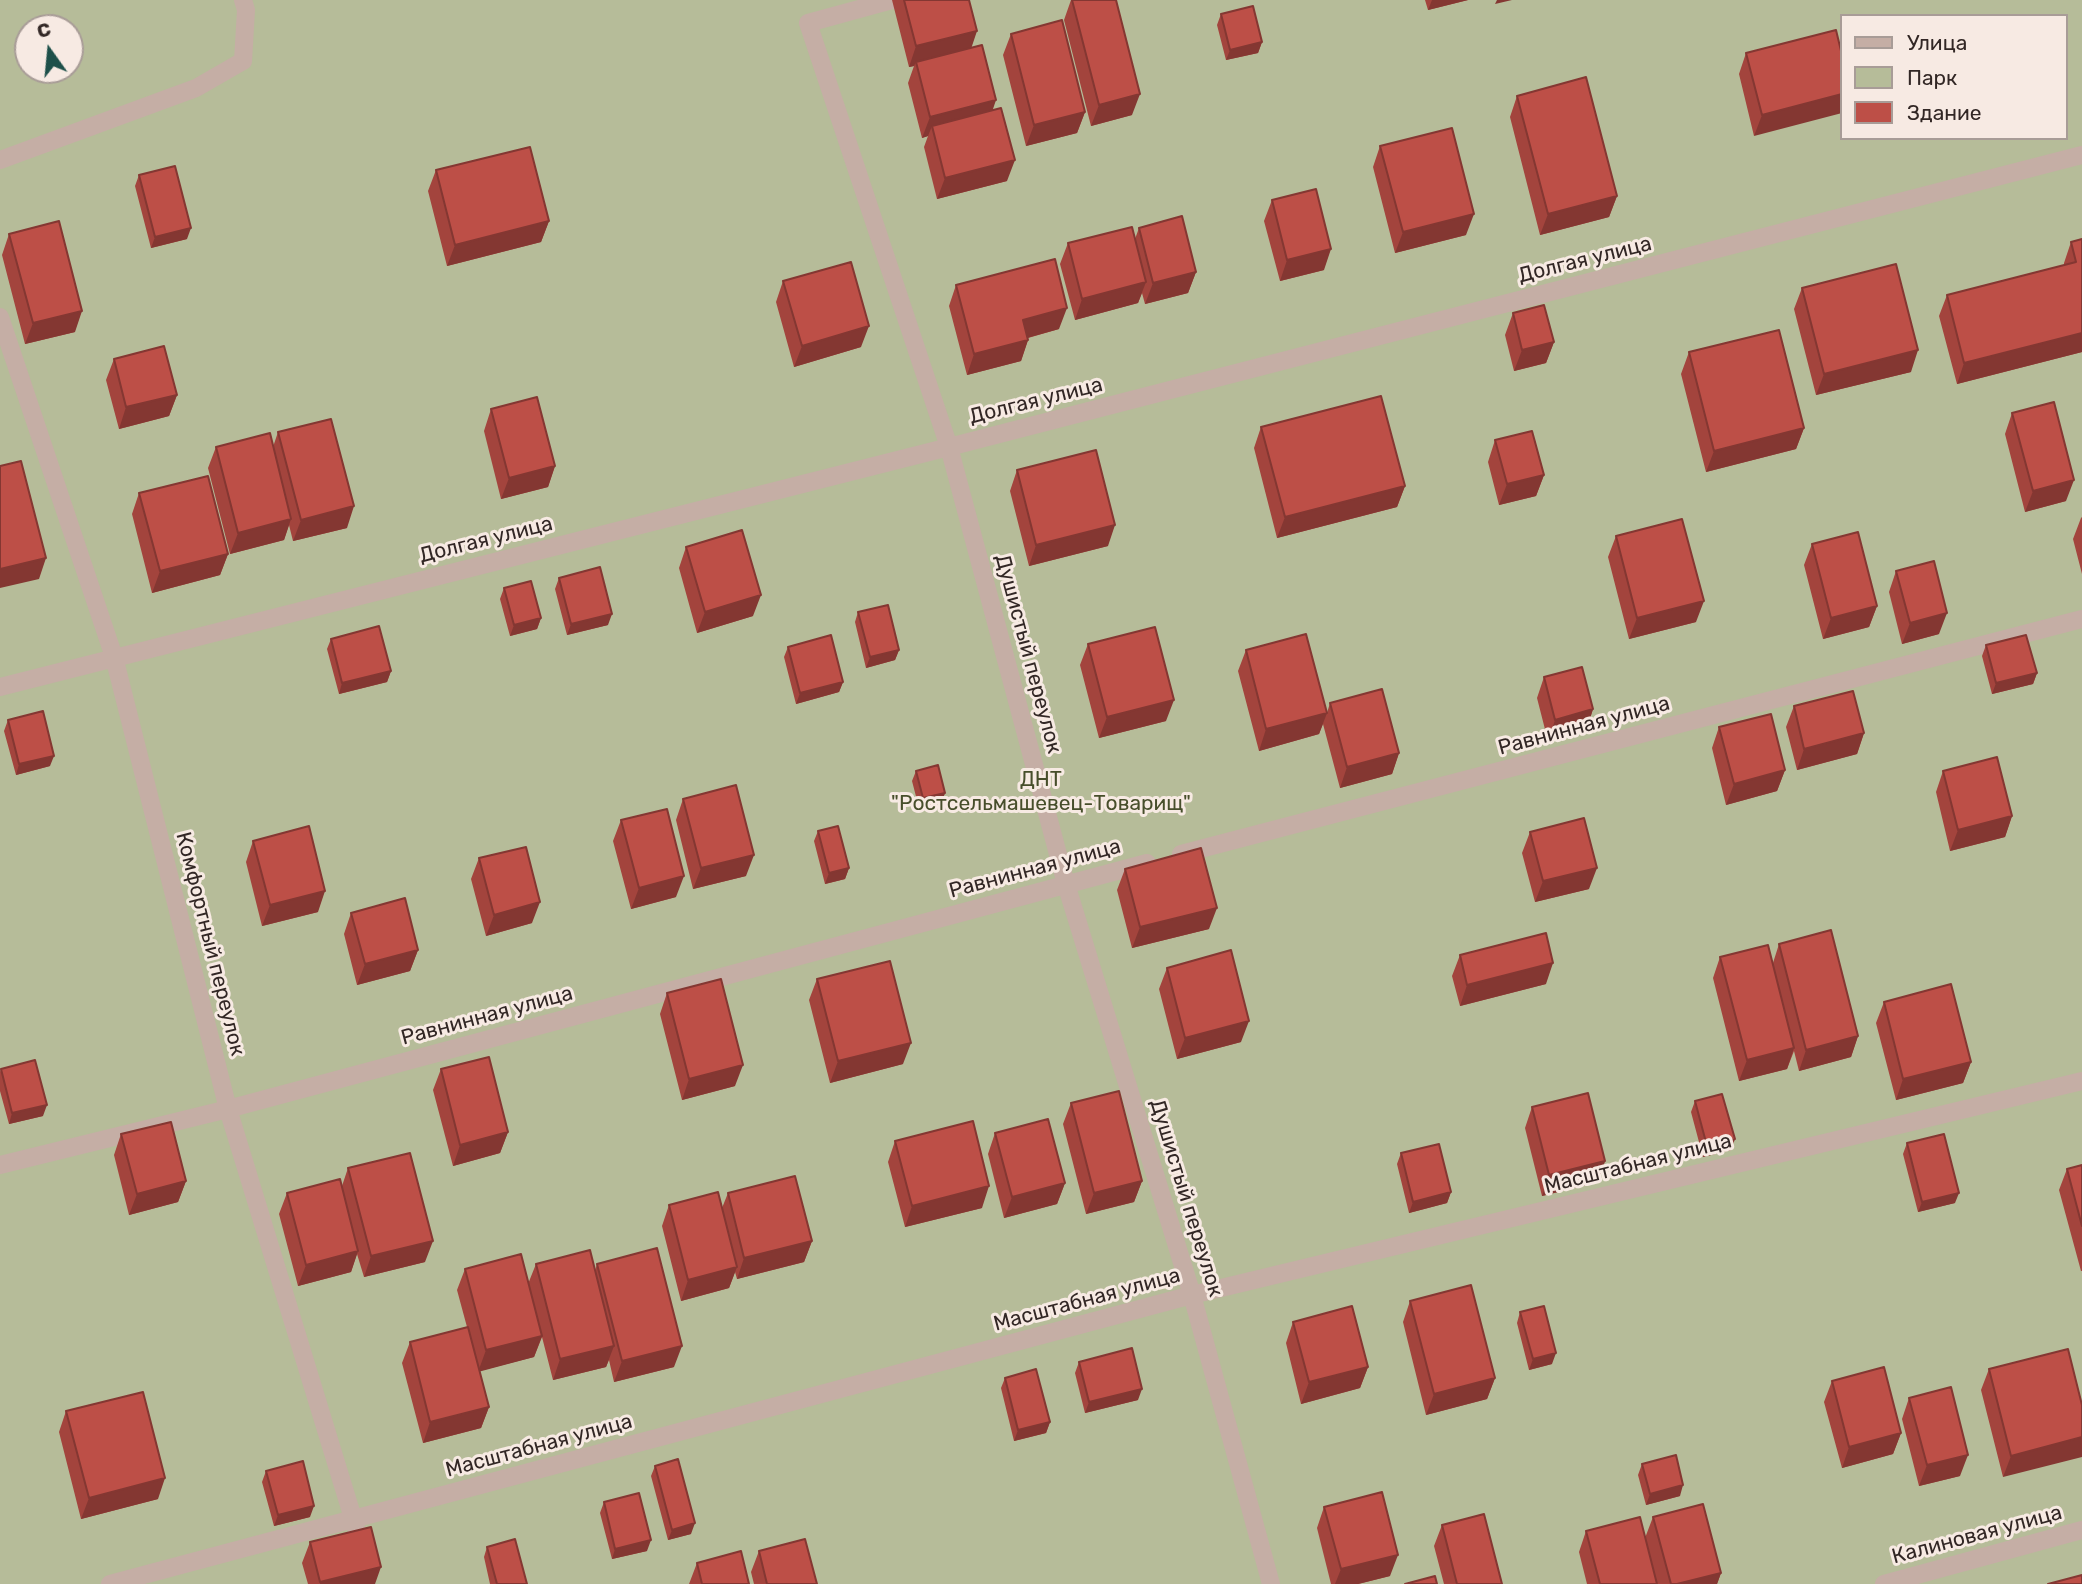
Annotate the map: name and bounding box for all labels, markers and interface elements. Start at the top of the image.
north arrow [14,14,84,84]
legend [1840,14,2068,140]
text: С [35,17,53,43]
text: Улица [1907,30,1967,55]
text: Парк [1907,65,1957,90]
text: Здание [1907,100,1982,125]
street label: Долгая улица [1516,231,1654,289]
street label: Долгая улица [967,372,1105,430]
street label: Долгая улица [417,511,555,569]
street label: Душистый переулок [989,552,1067,756]
street label: Равнинная улица [1495,691,1673,761]
park label: ДНТ "Ростсельмашевец-Товарищ" [891,767,1191,817]
street label: Комфортный переулок [170,830,250,1058]
street label: Равнинная улица [946,834,1124,904]
street label: Равнинная улица [398,981,576,1051]
street label: Душистый переулок [1144,1096,1228,1300]
street label: Масштабная улица [1542,1129,1734,1199]
street label: Масштабная улица [991,1263,1183,1337]
street label: Масштабная улица [443,1409,635,1483]
street label: Калиновая улица [1889,1500,2065,1570]

